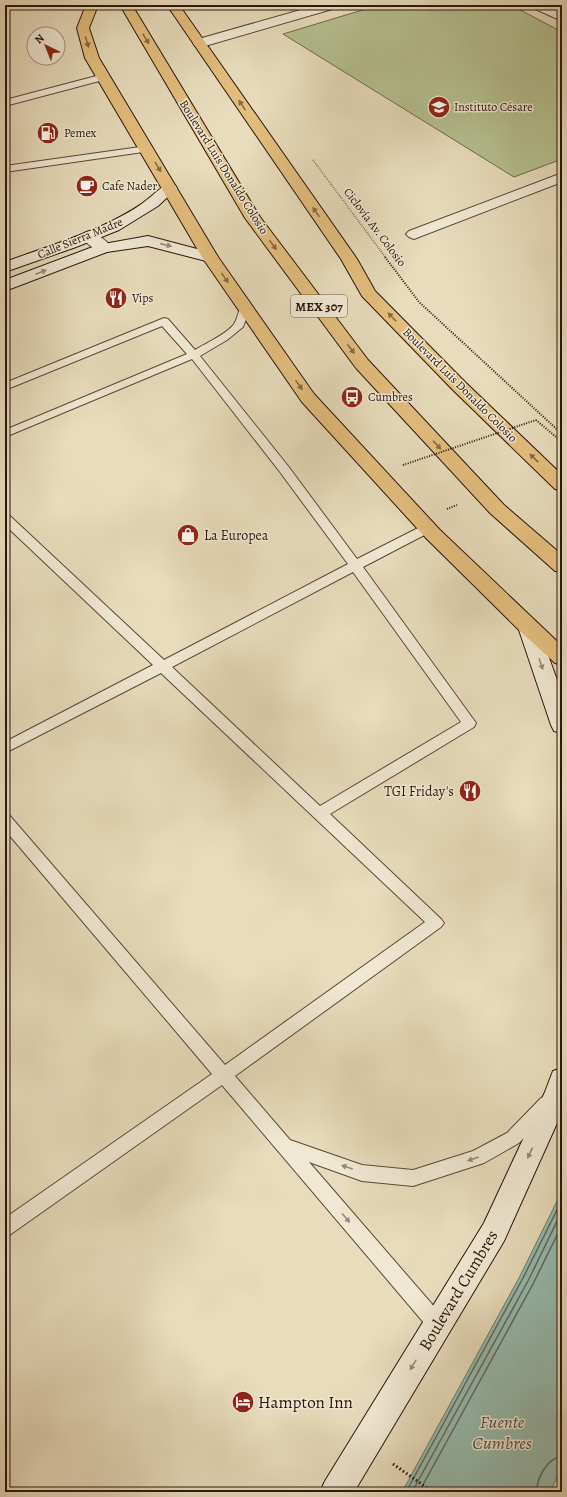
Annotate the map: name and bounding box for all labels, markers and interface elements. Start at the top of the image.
north arrow [26,26,66,66]
text: N [31,31,48,47]
one-way arrow [143,33,150,45]
one-way arrow [84,36,90,48]
school or university icon: Instituto Césare [426,94,452,120]
street label: Boulevard Luis Donaldo Colosio [176,97,272,237]
place label: Instituto Césare [454,99,533,115]
one-way arrow [238,100,246,111]
fuel station icon: Pemex [35,120,61,146]
place label: Pemex [64,125,97,141]
one-way arrow [154,161,161,173]
cafe icon: Cafe Nader [74,173,100,199]
place label: Cafe Nader [102,178,157,194]
street label: Ciclovía Av. Colosio [340,184,410,270]
one-way arrow [312,207,320,218]
street label: Calle Sierra Madre [35,214,125,262]
one-way arrow [269,239,277,250]
one-way arrow [160,242,172,248]
one-way arrow [36,268,48,274]
one-way arrow [221,273,229,283]
restaurant icon: Vips [103,285,129,311]
place label: Vips [131,290,154,306]
road number: MEX 307 [291,295,347,317]
one-way arrow [387,312,397,322]
street label: Boulevard Luis Donaldo Colosio [399,324,521,446]
one-way arrow [346,343,355,354]
one-way arrow [295,380,303,390]
bus stop icon: Cumbres [339,384,365,410]
place label: Cumbres [368,389,413,405]
one-way arrow [433,440,442,451]
one-way arrow [529,453,539,463]
shop icon: La Europea [175,522,201,548]
place label: La Europea [204,526,269,545]
one-way arrow [538,659,544,671]
restaurant icon: TGI Friday's [457,778,483,804]
place label: TGI Friday's [384,782,454,801]
one-way arrow [527,1147,533,1159]
one-way arrow [466,1156,478,1162]
one-way arrow [341,1164,353,1170]
one-way arrow [342,1213,351,1224]
street label: Boulevard Cumbres [413,1226,504,1355]
one-way arrow [409,1360,417,1370]
hotel icon: Hampton Inn [230,1389,256,1415]
place label: Hampton Inn [258,1391,353,1414]
water label: Fuente Cumbres [472,1410,532,1455]

